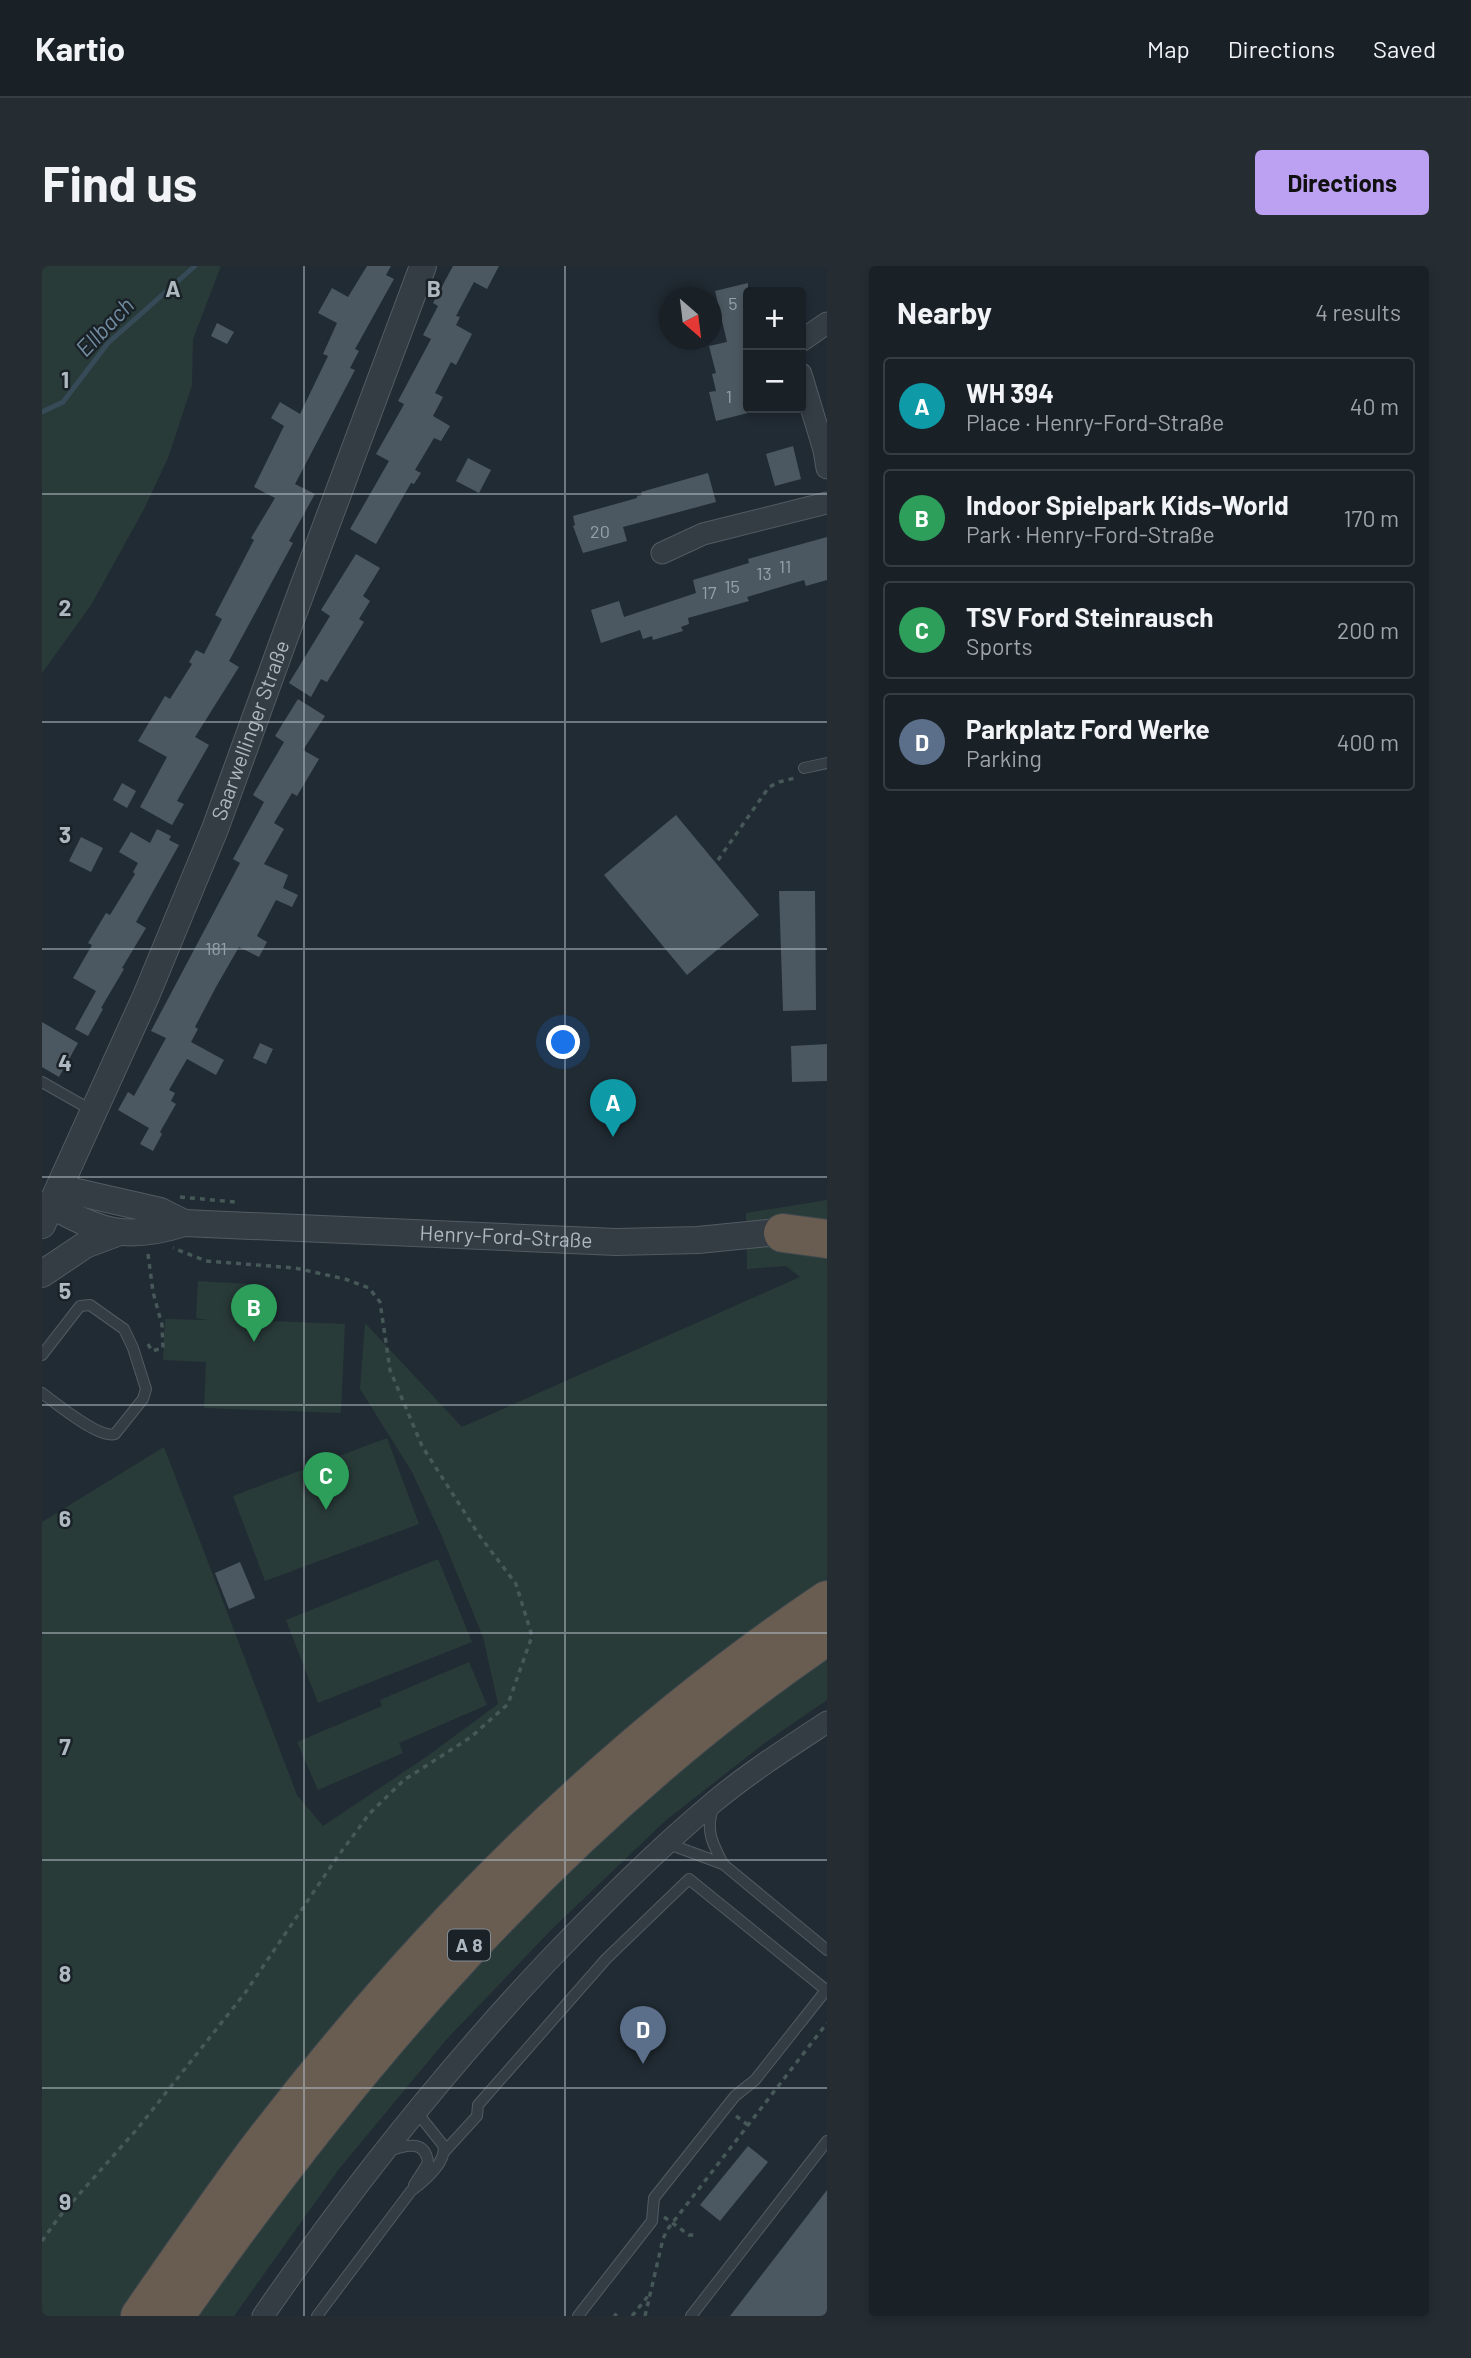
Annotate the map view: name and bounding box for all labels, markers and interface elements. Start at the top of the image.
text: Kartio [35,28,125,68]
text: Map [1147,34,1190,63]
text: Directions [1228,34,1335,63]
text: Saved [1373,34,1436,63]
button: Directions [1255,150,1429,215]
text: Find us [42,153,197,212]
text: A [165,274,181,302]
text: B [427,274,441,302]
north arrow [659,287,722,350]
map controls [743,287,806,413]
button: + [743,287,806,350]
water label: Ellbach [69,291,139,362]
house number: 5 [728,292,738,314]
text: Nearby [897,294,992,330]
text: 4 results [1315,298,1401,326]
button: − [743,350,806,413]
text: 1 [61,365,69,393]
text: WH 394 [966,377,1054,408]
house number: 1 [726,385,732,407]
text: A [914,392,930,420]
text: 40 m [1350,392,1399,420]
text: Place · Henry-Ford-Straße [966,408,1224,436]
text: Indoor Spielpark Kids-World [966,489,1289,520]
text: B [915,504,929,532]
text: 170 m [1343,504,1399,532]
house number: 20 [590,520,610,542]
text: Park · Henry-Ford-Straße [966,520,1215,548]
house number: 11 [779,555,791,577]
house number: 13 [756,562,772,584]
house number: 15 [724,575,740,597]
house number: 17 [702,581,717,603]
text: 2 [59,593,71,621]
text: TSV Ford Steinrausch [966,601,1214,632]
text: C [915,616,929,644]
text: 200 m [1337,616,1399,644]
text: Sports [966,632,1033,660]
street label: Saarwellinger Straße [205,637,294,823]
text: Parkplatz Ford Werke [966,713,1210,744]
text: D [915,728,929,756]
text: 400 m [1337,728,1399,756]
text: Parking [966,744,1042,772]
text: 3 [59,820,71,848]
house number: 181 [205,937,227,959]
your location [546,1025,580,1059]
text: 4 [58,1048,72,1076]
pin: A [590,1079,636,1137]
street label: Henry-Ford-Straße [419,1219,593,1252]
text: 5 [59,1276,71,1304]
pin: B [231,1284,277,1342]
pin: C [303,1452,349,1510]
text: 6 [59,1504,71,1532]
text: 7 [59,1732,71,1760]
road number: A 8 [448,1930,490,1960]
text: 8 [59,1959,71,1987]
pin: D [620,2006,666,2064]
text: 9 [59,2187,71,2215]

